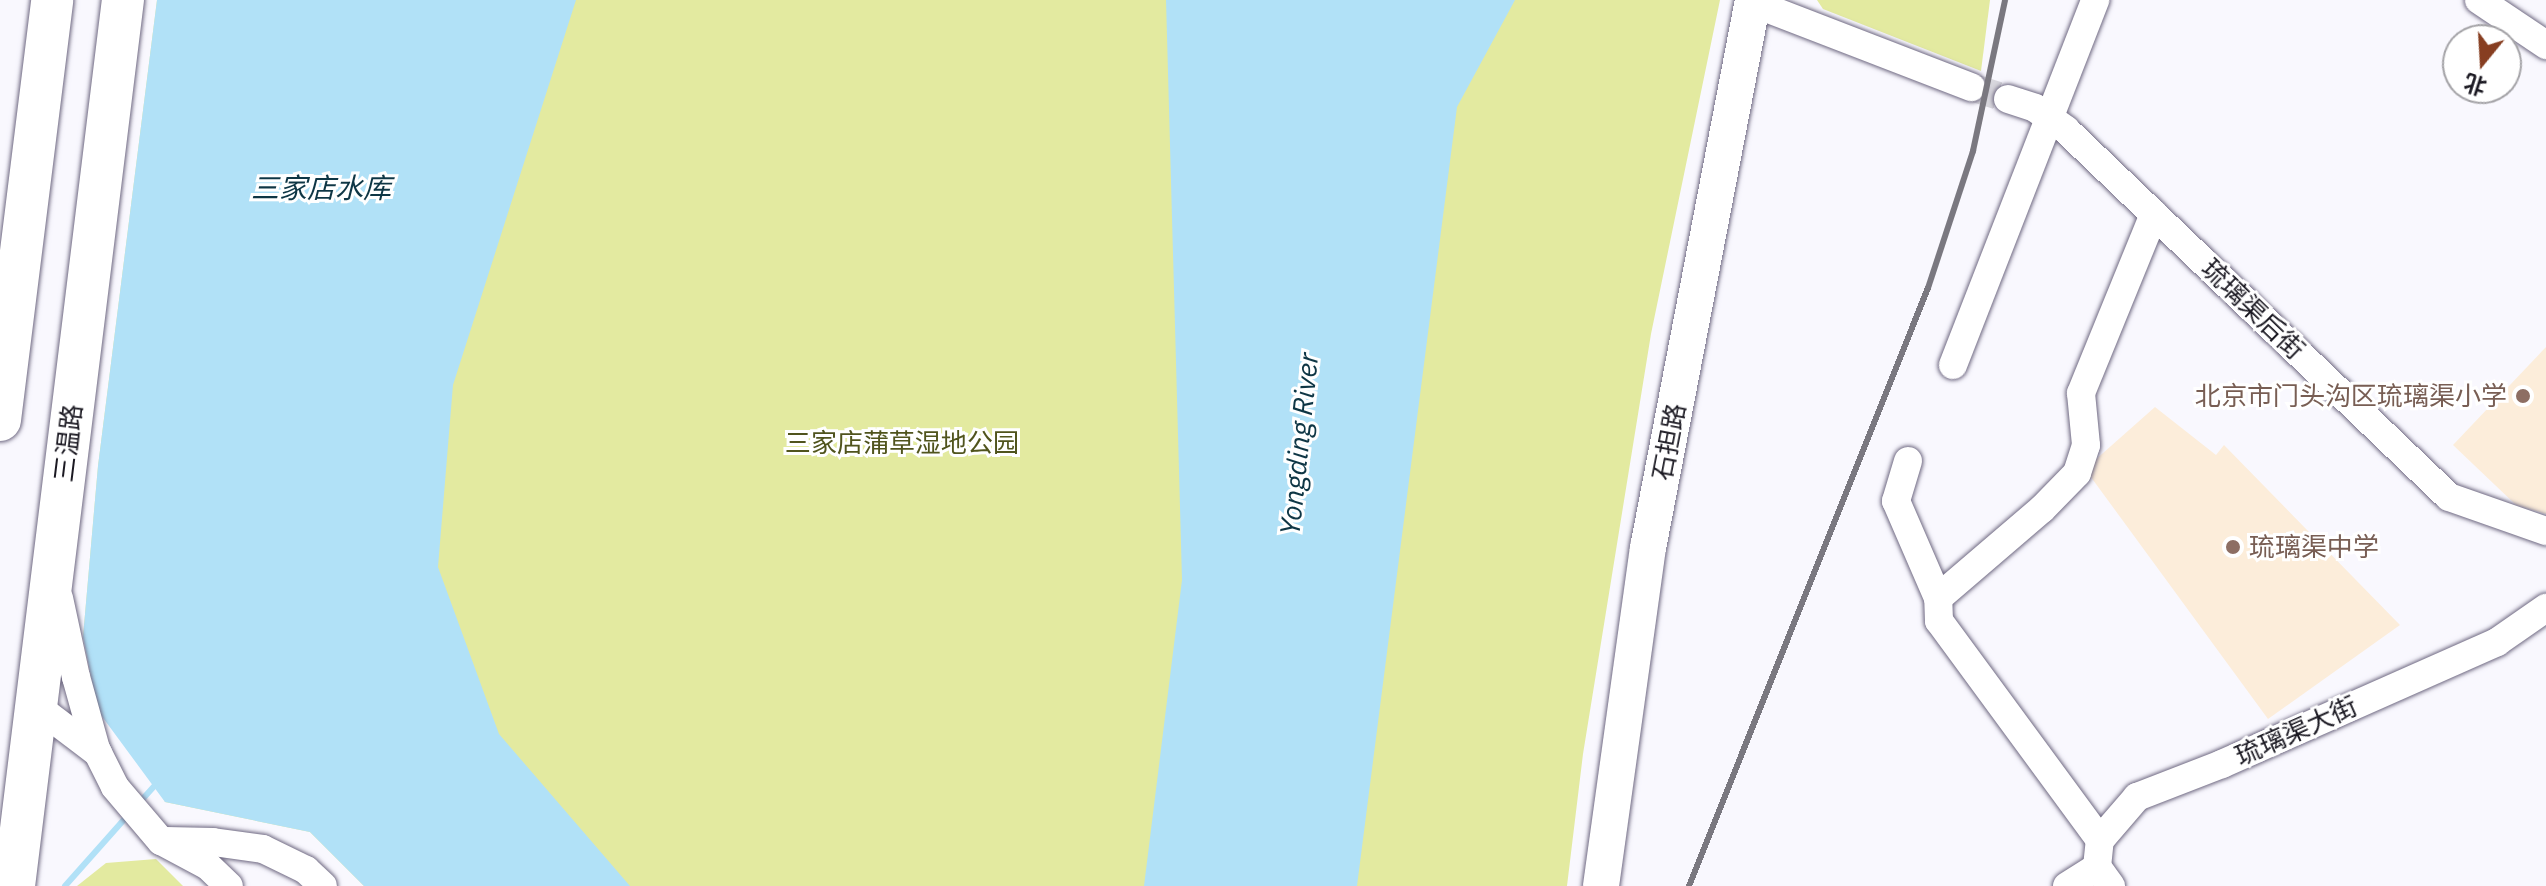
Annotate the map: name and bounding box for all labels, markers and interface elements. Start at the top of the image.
north arrow [2442,24,2522,104]
text: 北 [2460,68,2490,103]
water label: 三家店水库 [251,171,391,205]
street label: 琉璃渠后街 [2195,253,2311,365]
water label: Yongding River [1273,351,1325,537]
place label: 北京市门头沟区琉璃渠小学 [2195,380,2507,412]
marker: 北京市门头沟区琉璃渠小学 [2514,387,2532,405]
street label: 石担路 [1646,401,1692,483]
street label: 三温路 [48,402,88,484]
park label: 三家店蒲草湿地公园 [785,427,1019,459]
place label: 琉璃渠中学 [2249,531,2379,563]
marker: 琉璃渠中学 [2224,538,2242,556]
street label: 琉璃渠大街 [2230,690,2362,772]

